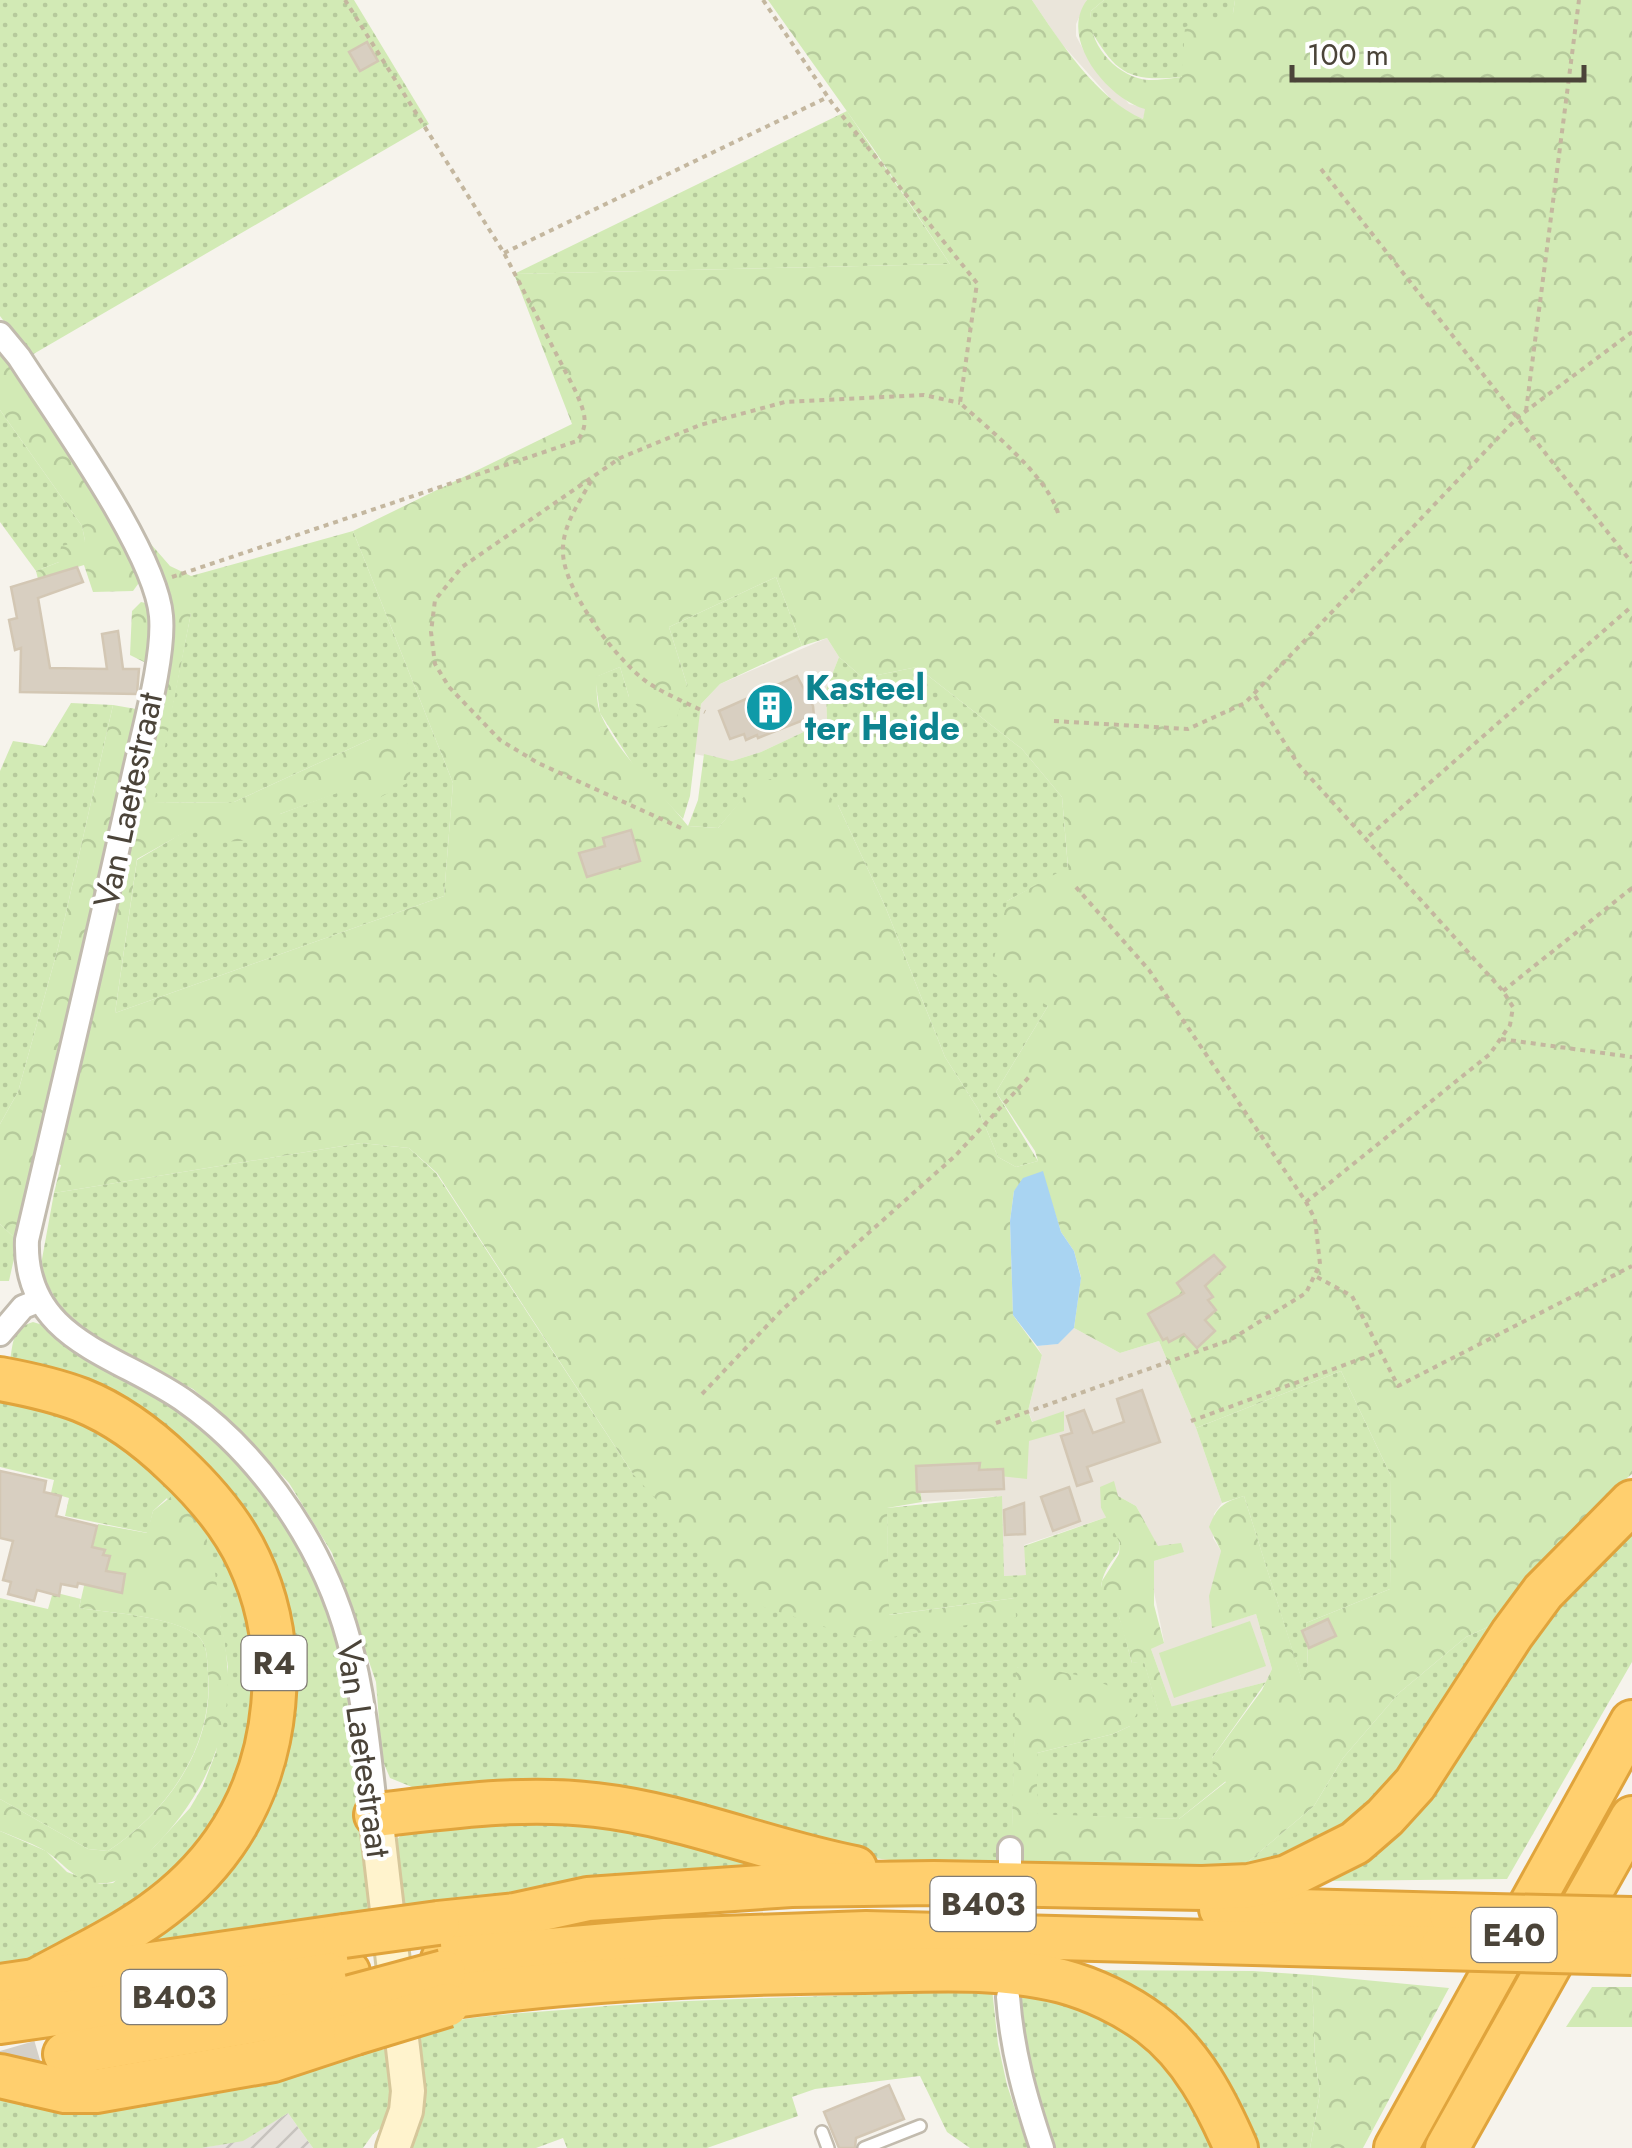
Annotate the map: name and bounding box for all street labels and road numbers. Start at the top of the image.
street label: Van Laetestraat [81,687,175,912]
road number: R4 [242,1636,306,1690]
street label: Van Laetestraat [324,1637,404,1861]
road number: B403 [930,1877,1036,1931]
road number: E40 [1472,1908,1556,1962]
road number: B403 [121,1970,226,2024]

